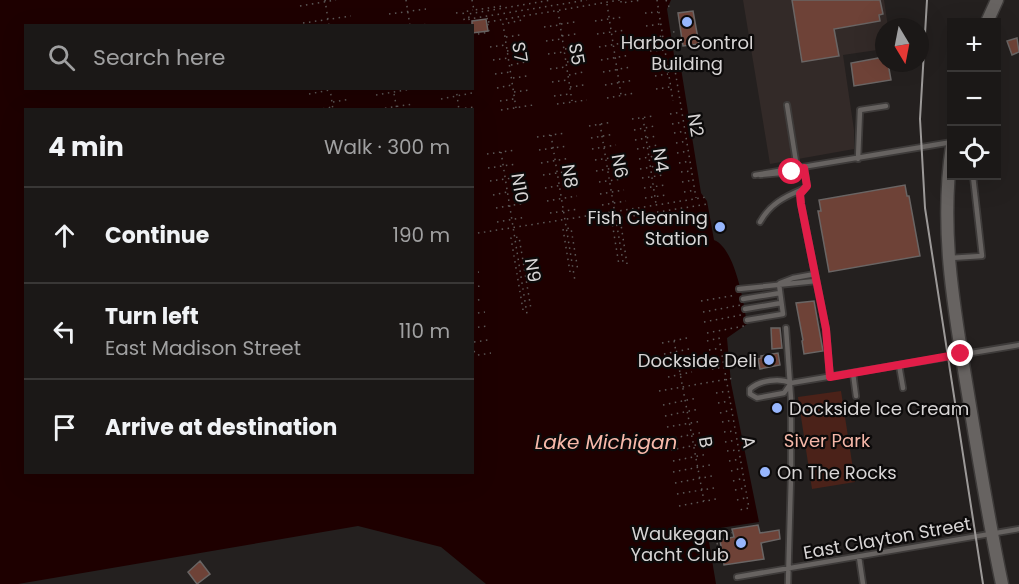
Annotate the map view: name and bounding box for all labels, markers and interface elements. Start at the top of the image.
marker: Harbor Control Building [680,15,694,29]
north arrow [875,18,929,72]
map controls [947,18,1001,180]
button: + [947,18,1001,72]
search box [24,24,474,90]
place label: Harbor Control Building [621,30,753,76]
street label: S7 [506,40,534,64]
icon: search [45,41,78,74]
street label: S5 [563,41,591,67]
text: Search here [93,42,226,73]
button: − [947,72,1001,126]
street label: N2 [682,112,710,138]
button: locate [947,126,1001,180]
text: 4 min [48,129,124,165]
text: Walk · 300 m [324,133,450,161]
street label: N4 [647,146,675,174]
street label: N6 [606,152,634,180]
route start [778,158,804,184]
street label: N8 [556,162,584,190]
street label: N10 [505,171,535,205]
place label: Fish Cleaning Station [587,205,708,251]
icon: ahead [48,219,81,252]
text: Continue [105,220,209,251]
marker: Fish Cleaning Station [713,220,727,234]
text: 190 m [393,221,450,249]
street label: N9 [519,256,547,284]
text: Turn left [105,301,199,332]
icon: left [48,315,81,348]
text: 110 m [399,317,450,345]
text: East Madison Street [105,334,301,362]
route end [947,340,973,366]
place label: Dockside Deli [638,348,757,373]
marker: Dockside Deli [762,353,776,367]
place label: Dockside Ice Cream [789,396,969,421]
marker: Dockside Ice Cream [770,401,784,415]
icon: arrive [48,411,81,444]
text: Arrive at destination [105,412,337,443]
water label: Lake Michigan [535,428,677,456]
park label: Siver Park [784,428,871,453]
street label: B [693,434,719,450]
street label: A [736,434,762,450]
place label: On The Rocks [777,460,897,485]
marker: On The Rocks [758,465,772,479]
street label: East Clayton Street [801,511,973,565]
place label: Waukegan Yacht Club [631,521,729,567]
marker: Waukegan Yacht Club [734,536,748,550]

